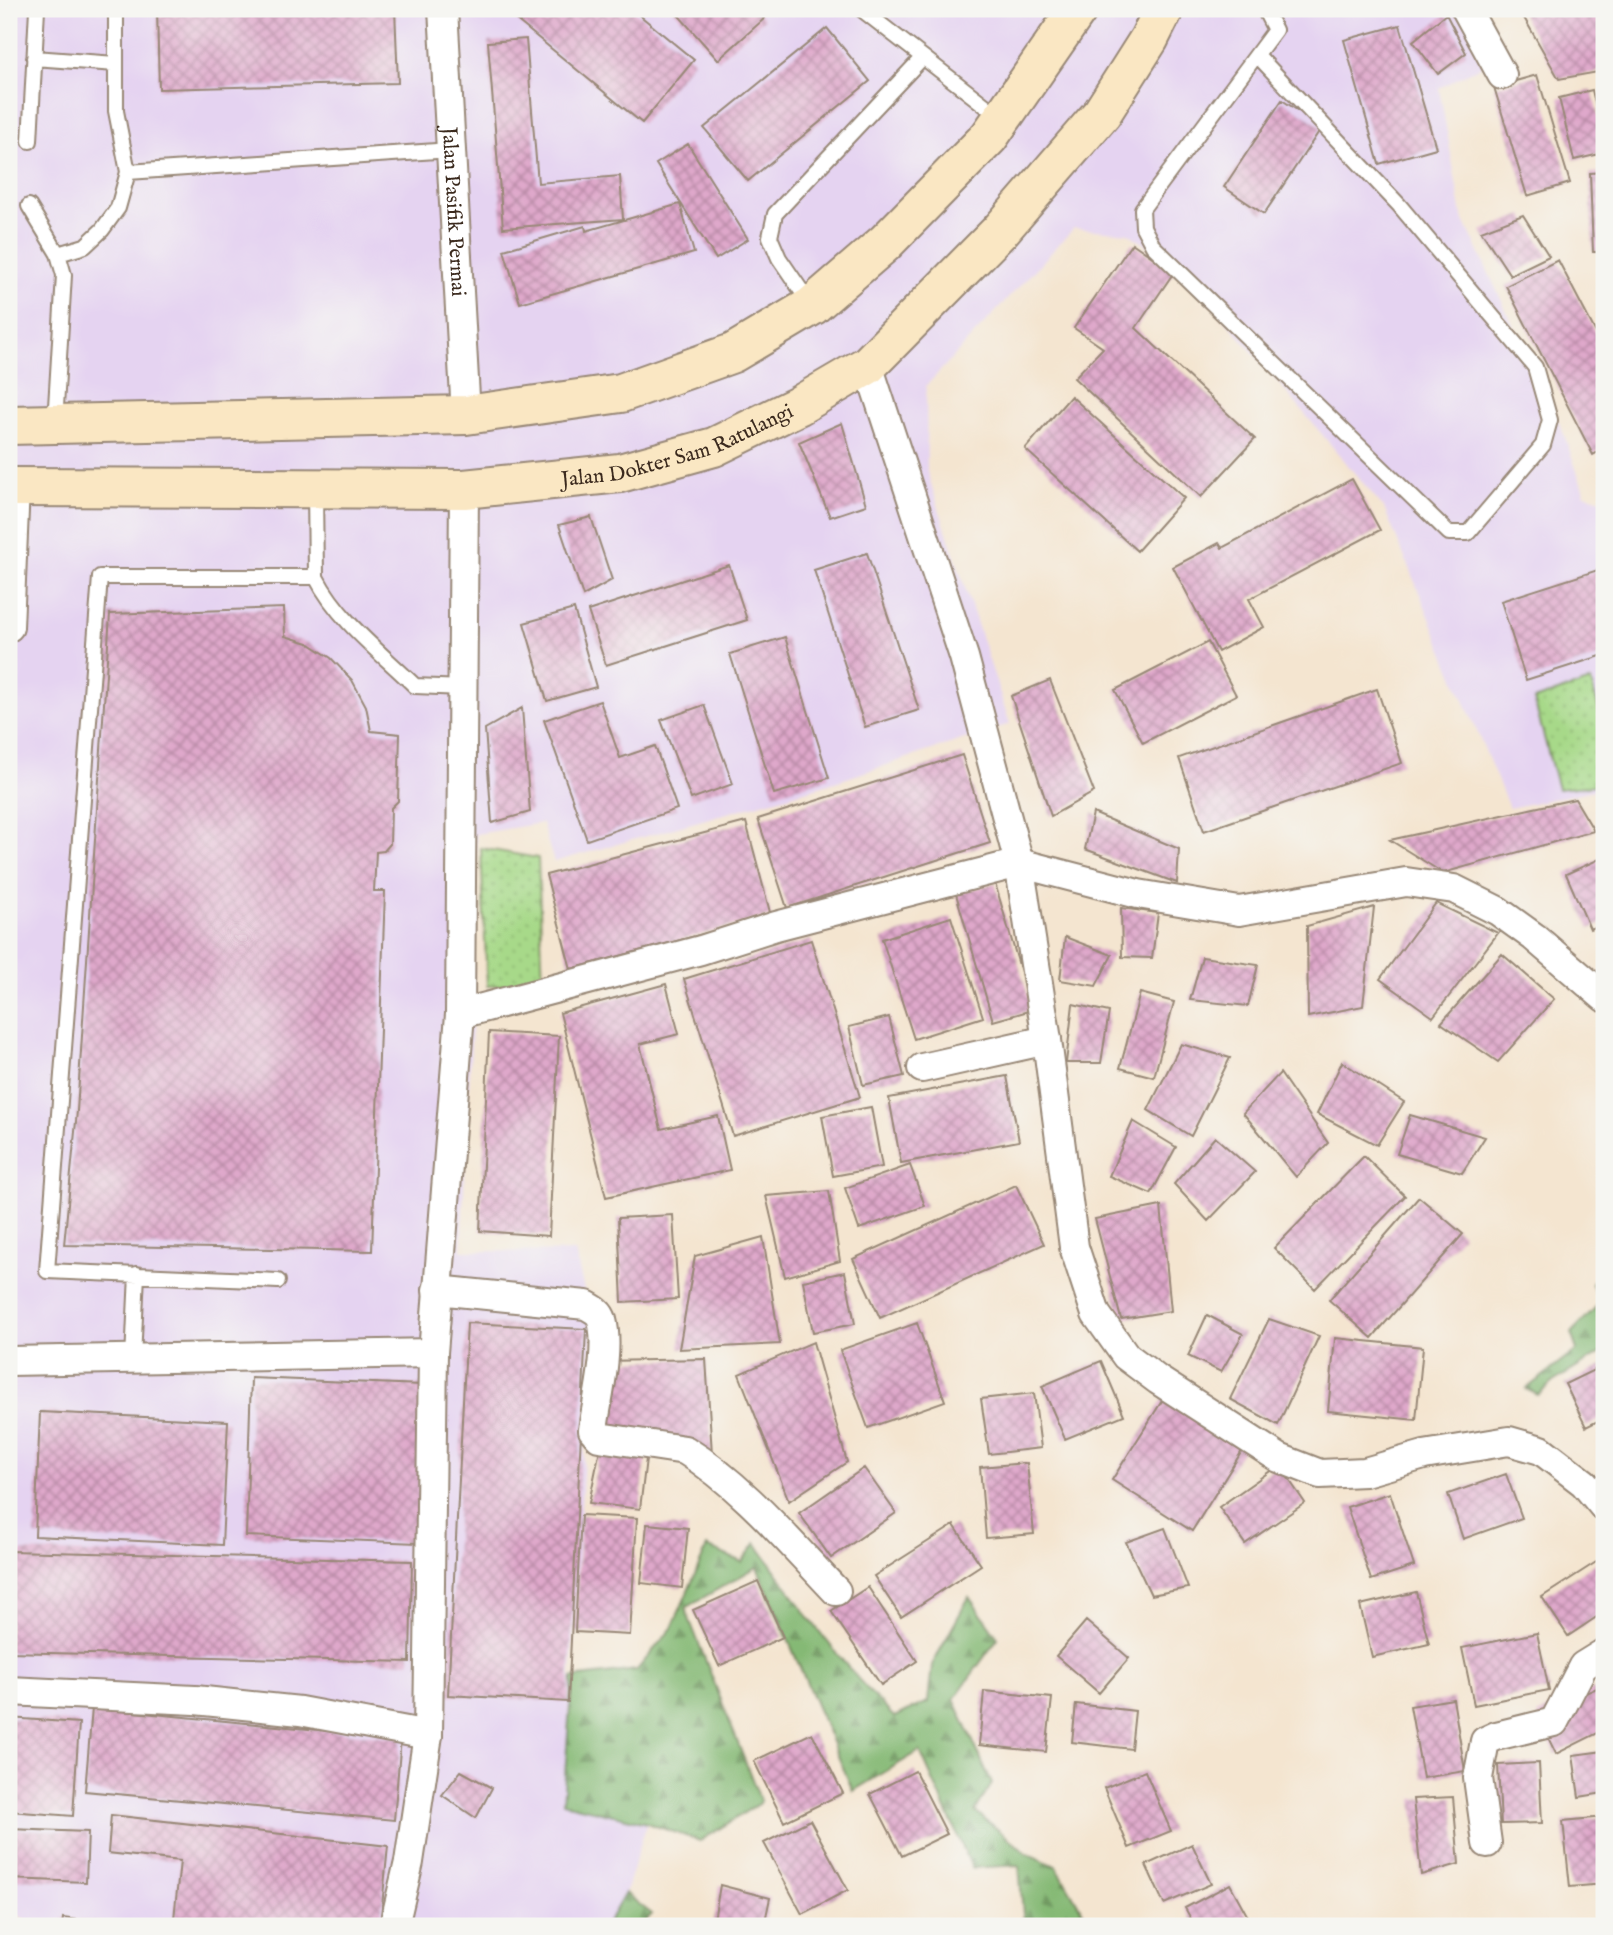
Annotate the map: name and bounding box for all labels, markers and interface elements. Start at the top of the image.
street label: Jalan Pasifik Permai [435,124,471,297]
street label: Jalan Dokter Sam Ratulangi [558,398,798,494]

